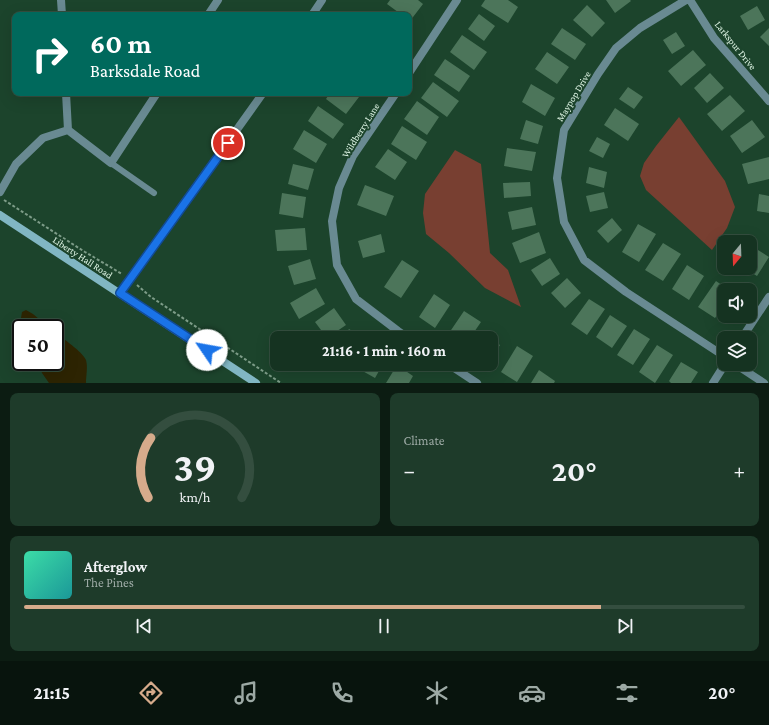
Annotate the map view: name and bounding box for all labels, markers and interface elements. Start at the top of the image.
street label: Larkspur Drive [713,19,759,72]
icon: right [24,28,76,80]
text: 60 m [90,28,151,59]
text: Barksdale Road [90,61,200,81]
street label: Maypop Drive [554,69,593,123]
street label: Wildberry Lane [339,101,382,159]
pin [211,126,245,160]
icon: arrive [217,132,239,154]
street label: Liberty Hall Road [51,234,115,281]
north arrow [717,235,757,275]
map controls [717,235,757,371]
button: sound [717,283,757,323]
speed limit sign: 50 [12,319,64,371]
position arrow [186,329,228,371]
button: layers [717,331,757,371]
text: 21:16 · 1 min · 160 m [322,343,446,359]
text: Climate [404,433,444,448]
text: 39 [173,443,216,489]
text: 20° [552,454,597,487]
text: − [404,458,415,483]
text: + [733,458,745,483]
text: km/h [179,488,210,504]
text: Afterglow [84,559,147,575]
text: The Pines [84,575,134,590]
icon: previous [133,615,155,637]
icon: pause [373,615,395,637]
icon: next [614,615,636,637]
icon: directions [137,679,165,707]
icon: music [232,679,260,707]
icon: phone [328,679,356,707]
icon: climate [423,679,451,707]
icon: car [518,679,546,707]
icon: filters [613,679,641,707]
text: 21:15 [34,683,70,703]
text: 20° [708,683,735,703]

